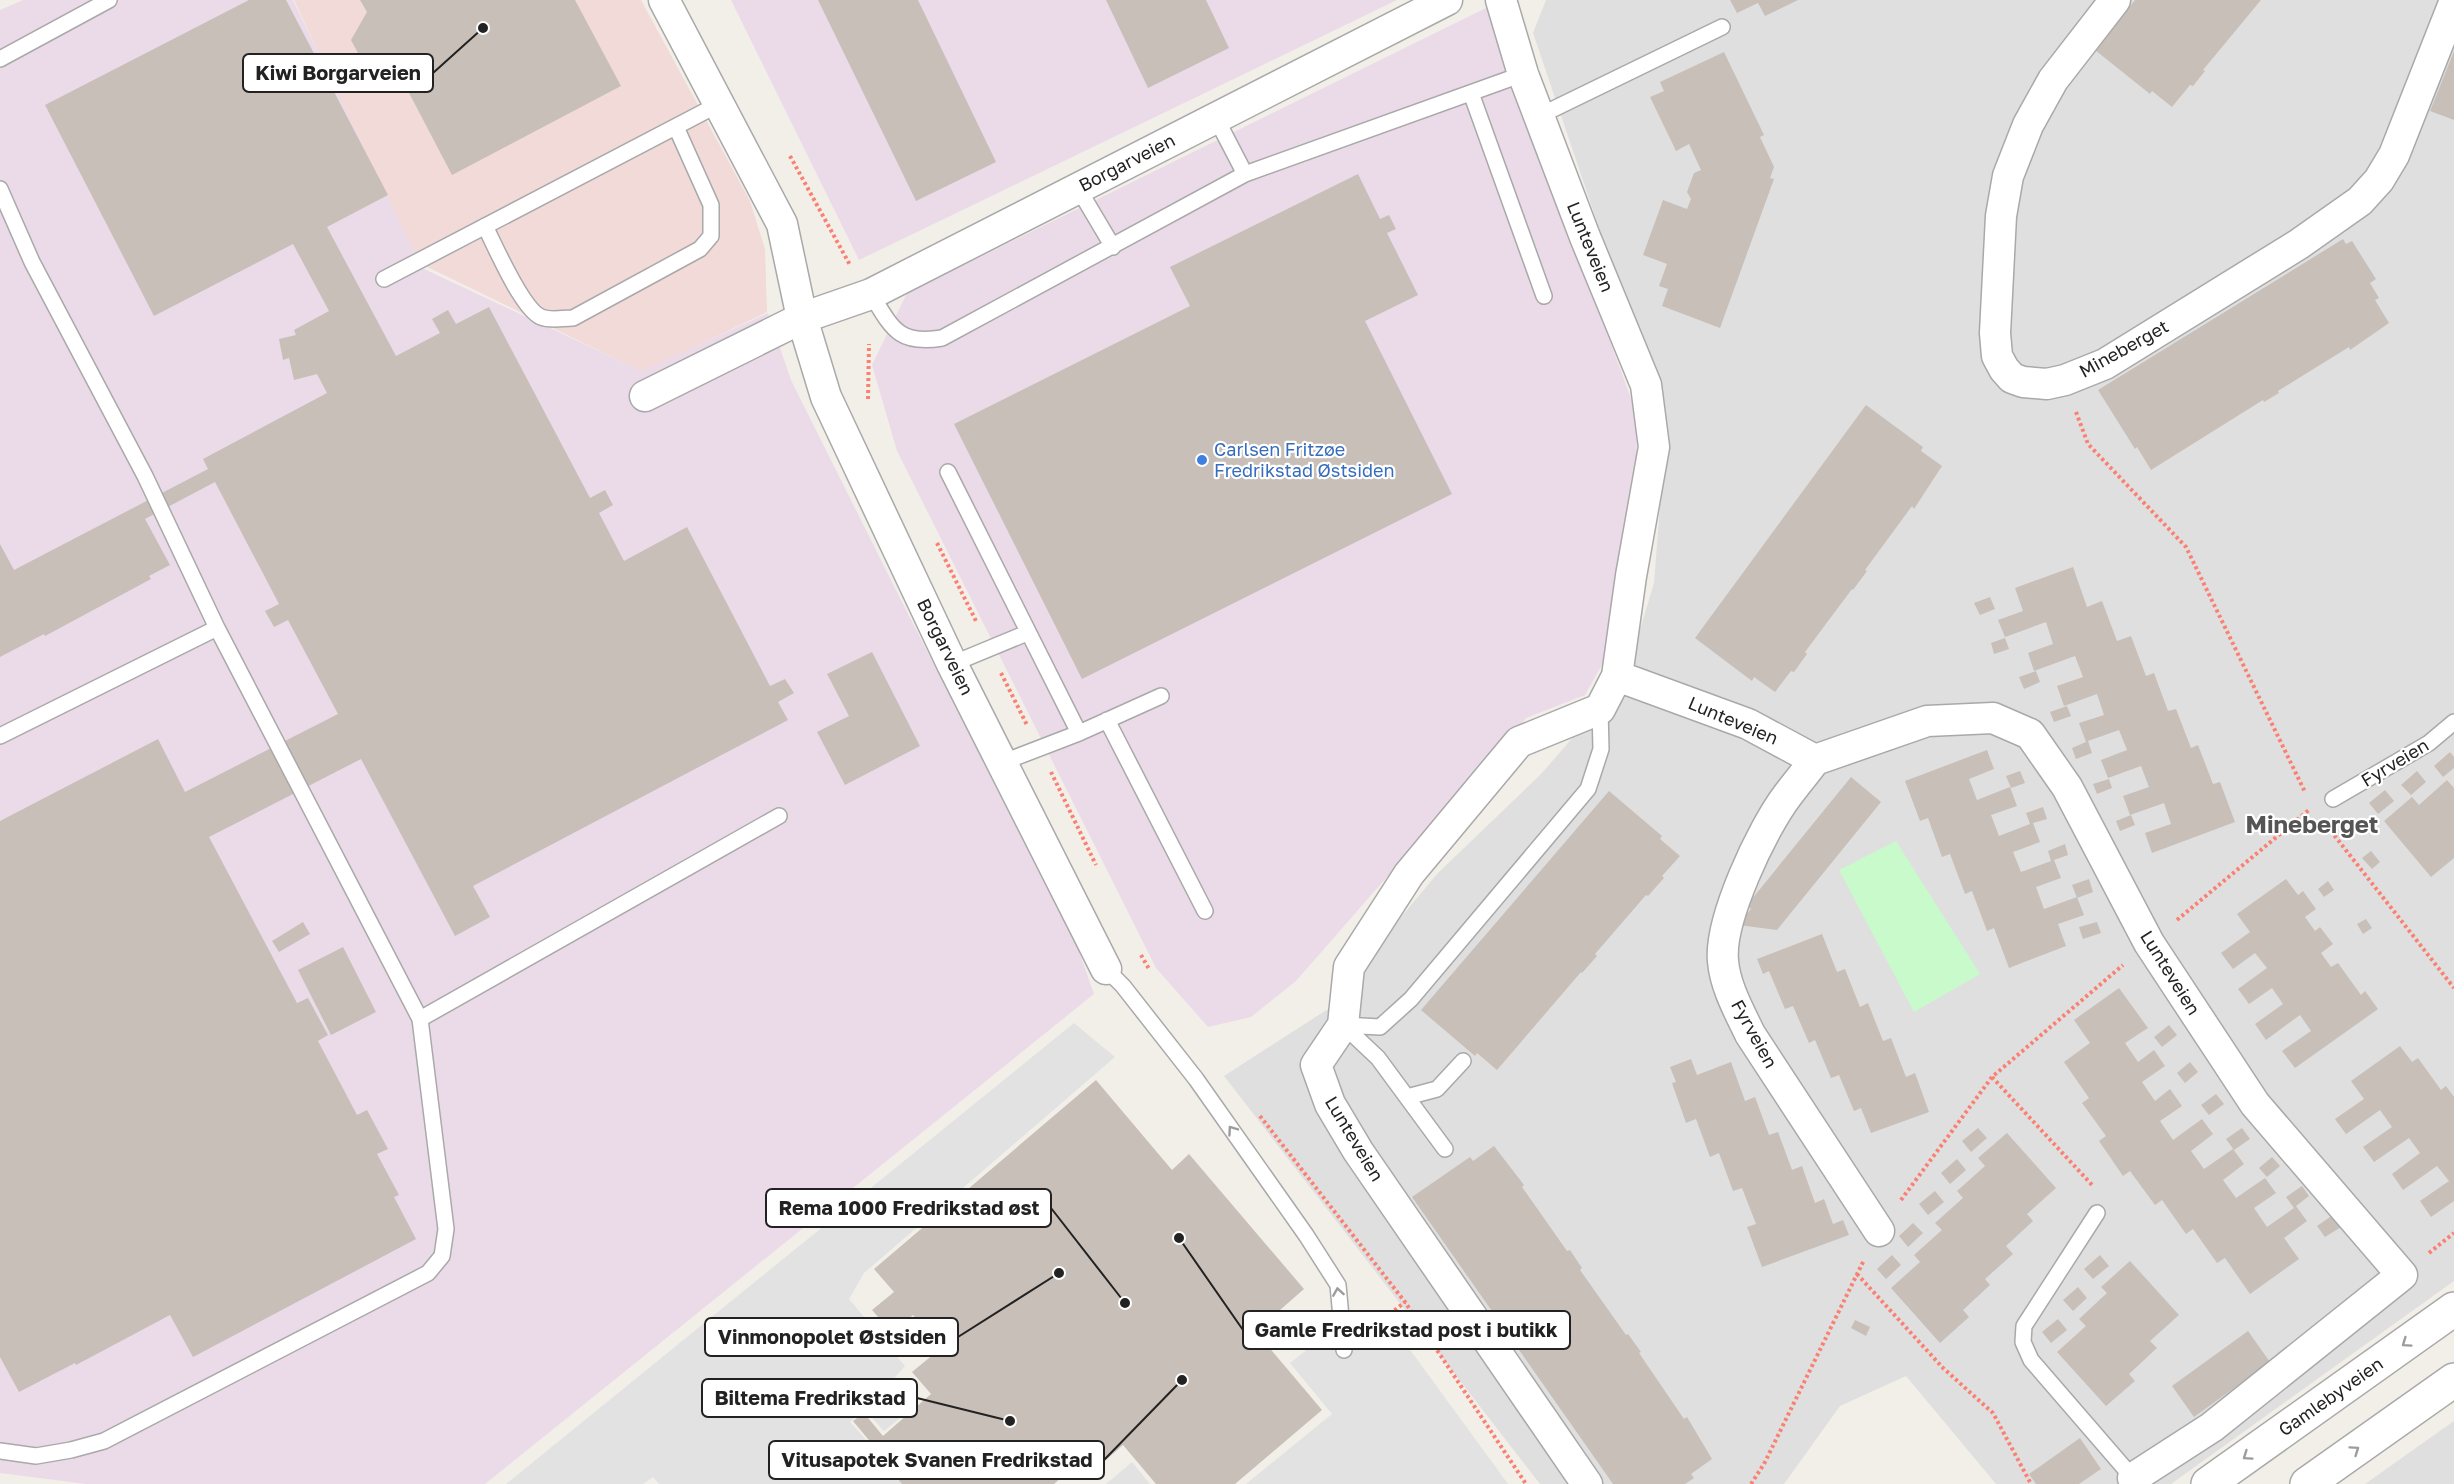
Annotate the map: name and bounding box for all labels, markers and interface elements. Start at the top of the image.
callout: Kiwi Borgarveien [243,54,433,92]
text: Kiwi Borgarveien [255,60,421,84]
street label: Borgarveien [1075,128,1178,196]
street label: Lunteveien [1563,198,1619,295]
street label: Mineberget [2075,315,2172,382]
place label: Carlsen Fritzøe Fredrikstad Østsiden [1214,438,1395,481]
marker: Carlsen Fritzøe Fredrikstad Østsiden [1195,453,1209,467]
street label: Borgarveien [913,595,979,699]
street label: Lunteveien [1685,691,1782,749]
street label: Fyrveien [2357,733,2432,791]
district label: Mineberget [2246,809,2378,838]
street label: Lunteveien [2136,926,2205,1019]
street label: Fyrveien [1727,995,1783,1072]
street label: Lunteveien [1321,1092,1389,1185]
one-way arrow [1228,1125,1239,1136]
callout: Rema 1000 Fredrikstad øst [766,1189,1051,1227]
text: Rema 1000 Fredrikstad øst [778,1195,1040,1219]
one-way arrow [1332,1287,1345,1297]
callout: Gamle Fredrikstad post i butikk [1243,1311,1570,1349]
text: Gamle Fredrikstad post i butikk [1254,1317,1558,1341]
callout: Vinmonopolet Østsiden [705,1318,958,1356]
text: Vinmonopolet Østsiden [718,1324,946,1348]
one-way arrow [2402,1336,2413,1347]
street label: Gamlebyveien [2274,1352,2387,1440]
callout: Biltema Fredrikstad [702,1379,917,1417]
text: Biltema Fredrikstad [714,1385,906,1409]
callout: Vitusapotek Svanen Fredrikstad [769,1441,1104,1479]
one-way arrow [2348,1446,2359,1457]
text: Vitusapotek Svanen Fredrikstad [781,1447,1093,1471]
one-way arrow [2243,1449,2254,1460]

